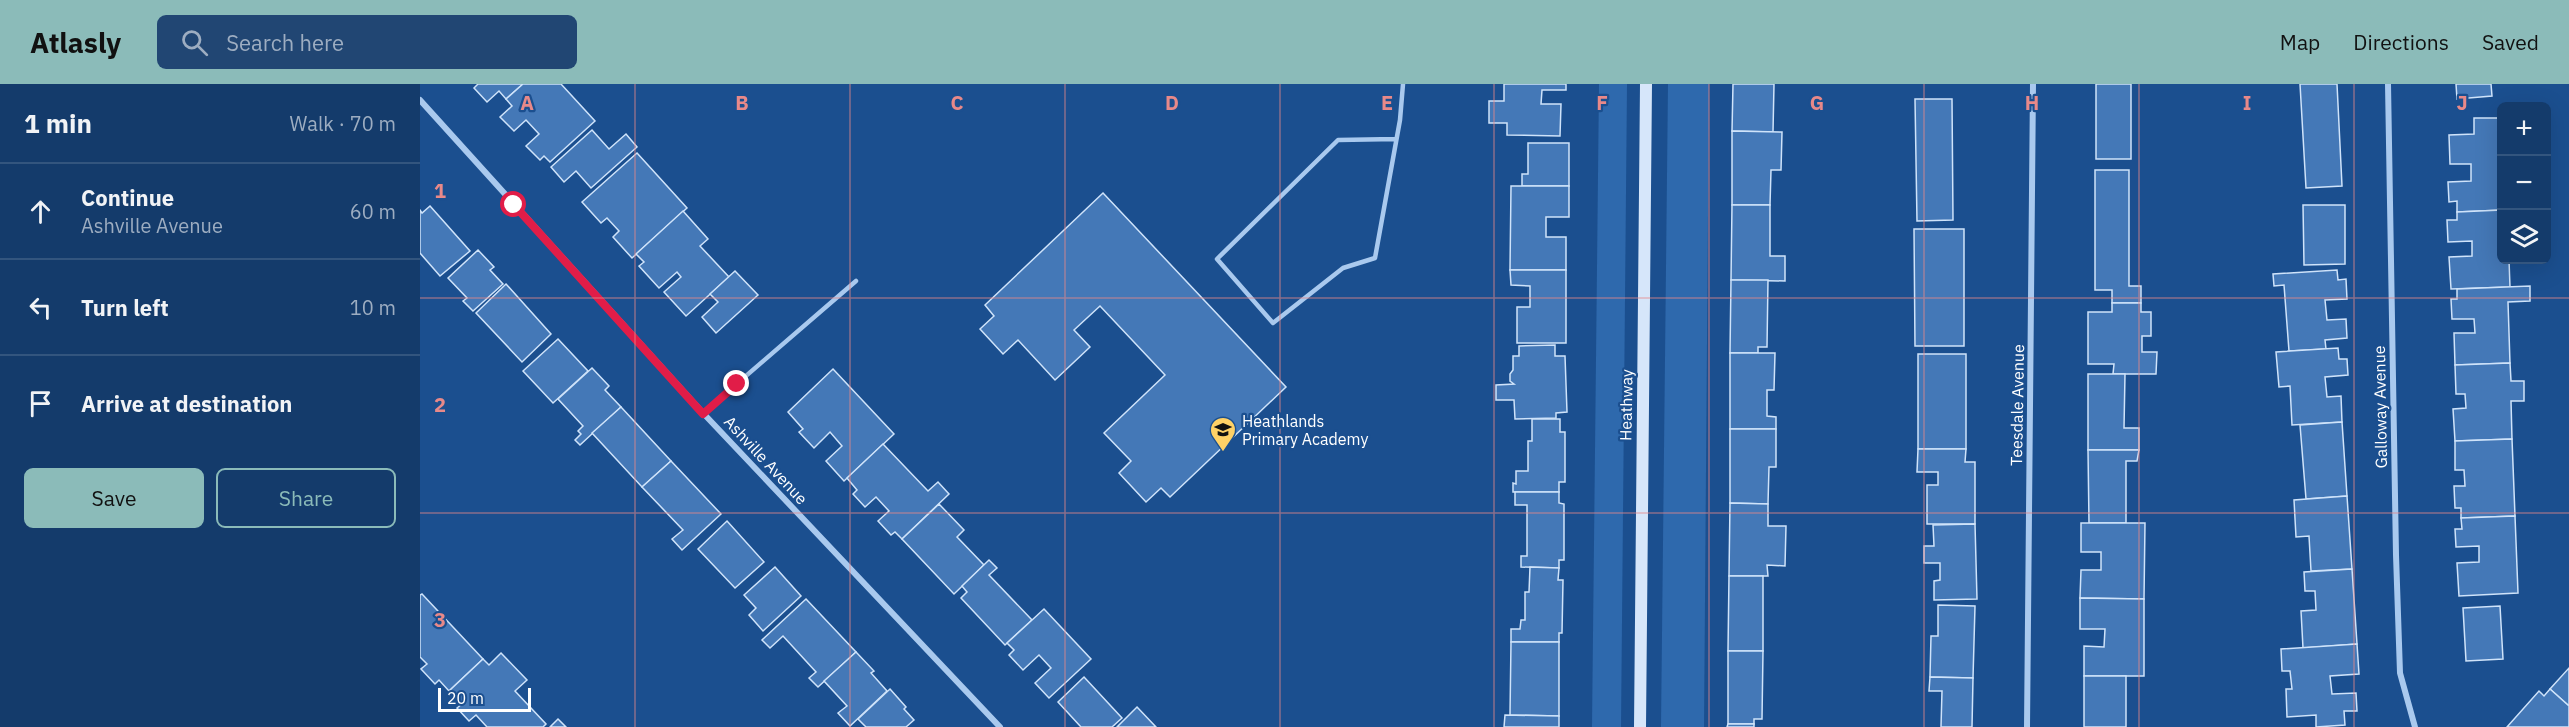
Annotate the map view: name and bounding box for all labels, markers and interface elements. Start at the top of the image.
search box [157,15,577,69]
text: Atlasly [30,24,121,61]
icon: search [178,26,211,59]
text: Search here [226,28,344,57]
text: Map [2280,28,2320,56]
text: Directions [2353,28,2449,56]
text: Saved [2482,28,2539,56]
text: A [520,89,534,116]
text: B [735,89,749,116]
text: C [950,89,964,116]
text: D [1165,89,1179,116]
text: E [1381,89,1393,116]
text: F [1596,89,1608,116]
text: G [1810,89,1824,116]
text: H [2025,89,2039,116]
text: I [2243,89,2251,116]
text: J [2456,89,2468,116]
map controls [2497,102,2551,264]
button: + [2497,102,2551,156]
text: 1 min [24,106,92,140]
text: Walk · 70 m [290,110,396,137]
button: − [2497,156,2551,210]
text: 1 [434,177,446,204]
text: Continue [81,183,174,212]
route start [500,191,526,217]
icon: ahead [24,195,57,228]
text: 60 m [350,198,396,225]
button: layers [2497,210,2551,264]
text: Ashville Avenue [81,212,223,239]
icon: left [24,291,57,324]
text: Turn left [81,293,169,322]
text: 10 m [350,294,396,321]
street label: Teesdale Avenue [2006,344,2028,466]
street label: Galloway Avenue [2369,345,2391,469]
street label: Heathway [1615,369,1637,441]
route end [723,370,749,396]
icon: arrive [24,387,57,420]
text: Arrive at destination [81,389,292,418]
text: 2 [434,391,446,418]
place label: Heathlands Primary Academy [1242,411,1368,449]
street label: Ashville Avenue [720,412,812,508]
school or university icon: Heathlands Primary Academy [1208,415,1238,453]
button: Save [24,468,204,528]
button: Share [216,468,396,528]
text: 3 [434,606,446,633]
scale bar [438,685,531,712]
text: 20 m [447,688,484,708]

